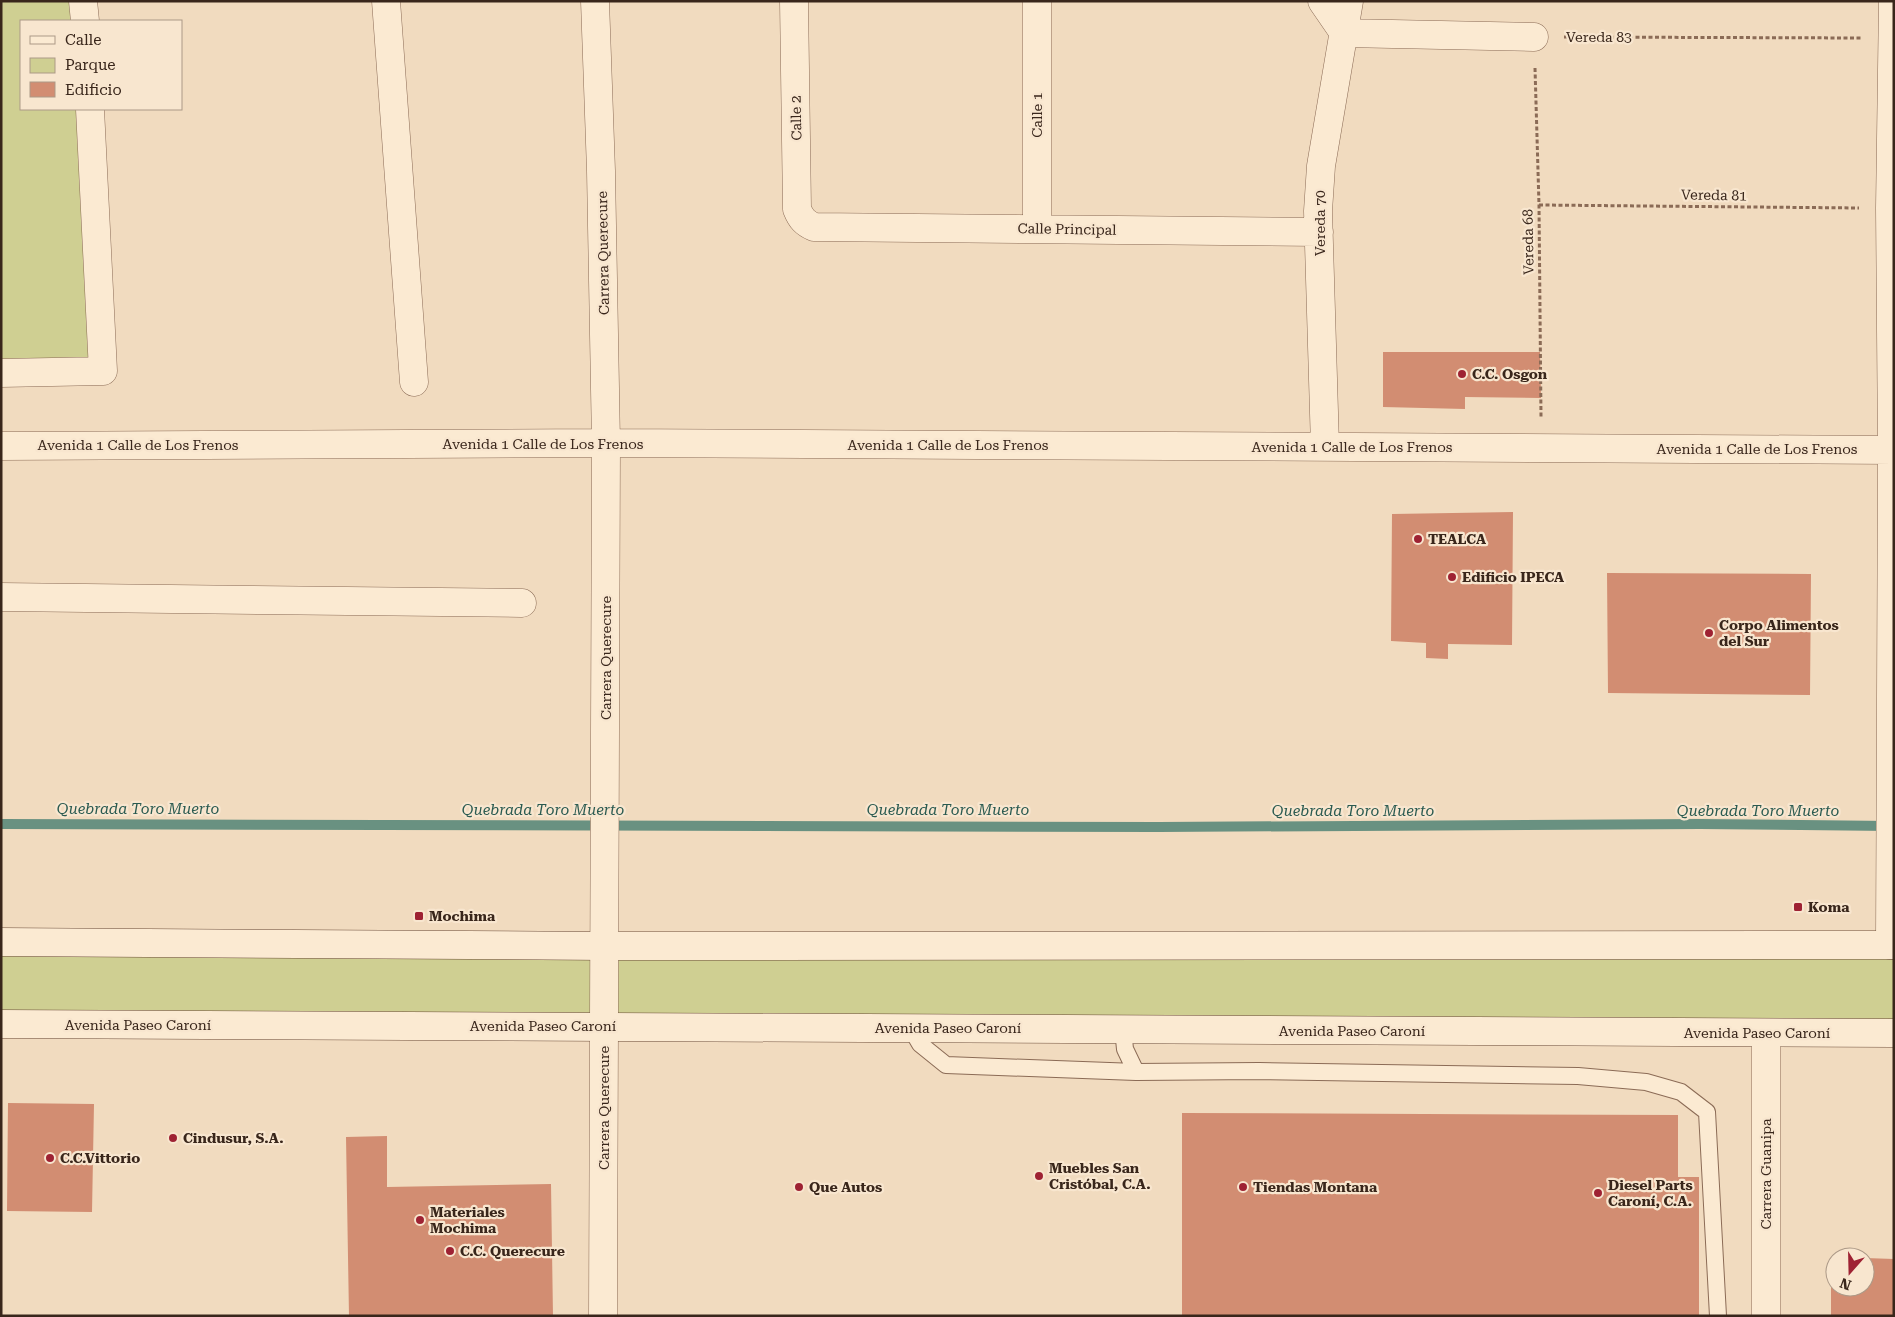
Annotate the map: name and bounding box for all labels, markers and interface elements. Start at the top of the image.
legend [20,20,182,110]
street label: Vereda 83 [1566,29,1632,45]
text: Calle [65,31,101,49]
text: Parque [65,56,116,74]
text: Edificio [65,81,122,99]
street label: Calle 1 [1029,92,1045,138]
street label: Calle 2 [788,95,804,141]
street label: Vereda 81 [1681,186,1747,204]
street label: Carrera Querecure [594,190,612,315]
street label: Vereda 70 [1312,190,1328,256]
street label: Vereda 68 [1519,209,1537,275]
street label: Calle Principal [1017,220,1117,238]
place label: C.C. Osgon [1472,366,1548,382]
marker: C.C. Osgon [1456,368,1468,380]
street label: Avenida 1 Calle de Los Frenos [443,436,644,452]
street label: Avenida 1 Calle de Los Frenos [38,437,239,453]
street label: Avenida 1 Calle de Los Frenos [848,437,1049,453]
street label: Avenida 1 Calle de Los Frenos [1252,439,1453,455]
street label: Avenida 1 Calle de Los Frenos [1657,441,1858,457]
place label: TEALCA [1428,531,1486,547]
marker: TEALCA [1412,533,1424,545]
place label: Edificio IPECA [1462,569,1564,585]
marker: Edificio IPECA [1446,571,1458,583]
street label: Carrera Querecure [598,596,614,720]
place label: Corpo Alimentos del Sur [1719,617,1839,649]
marker: Corpo Alimentos del Sur [1703,627,1715,639]
water label: Quebrada Toro Muerto [57,800,219,818]
water label: Quebrada Toro Muerto [462,801,624,819]
water label: Quebrada Toro Muerto [867,801,1029,819]
water label: Quebrada Toro Muerto [1272,802,1434,820]
water label: Quebrada Toro Muerto [1677,802,1839,820]
place label: Koma [1808,899,1850,915]
marker: Koma [1792,901,1804,913]
place label: Mochima [429,908,496,924]
marker: Mochima [413,910,425,922]
street label: Avenida Paseo Caroní [65,1017,212,1033]
street label: Avenida Paseo Caroní [470,1018,617,1034]
street label: Avenida Paseo Caroní [875,1020,1022,1036]
street label: Avenida Paseo Caroní [1279,1023,1426,1039]
street label: Avenida Paseo Caroní [1684,1025,1831,1041]
street label: Carrera Querecure [596,1046,612,1170]
street label: Carrera Guanipa [1758,1118,1774,1230]
place label: Cindusur, S.A. [183,1130,284,1146]
marker: Cindusur, S.A. [167,1132,179,1144]
place label: C.C.Vittorio [60,1150,140,1166]
marker: C.C.Vittorio [44,1152,56,1164]
place label: Muebles San Cristóbal, C.A. [1049,1160,1151,1192]
marker: Muebles San Cristóbal, C.A. [1033,1170,1045,1182]
place label: Diesel Parts Caroní, C.A. [1608,1177,1693,1209]
place label: Que Autos [809,1179,882,1195]
place label: Tiendas Montana [1253,1179,1378,1195]
marker: Que Autos [793,1181,805,1193]
marker: Tiendas Montana [1237,1181,1249,1193]
marker: Diesel Parts Caroní, C.A. [1592,1187,1604,1199]
place label: Materiales Mochima [430,1204,505,1236]
marker: Materiales Mochima [414,1214,426,1226]
place label: C.C. Querecure [460,1243,565,1259]
marker: C.C. Querecure [444,1245,456,1257]
north arrow [1825,1247,1875,1297]
text: N [1838,1275,1853,1294]

